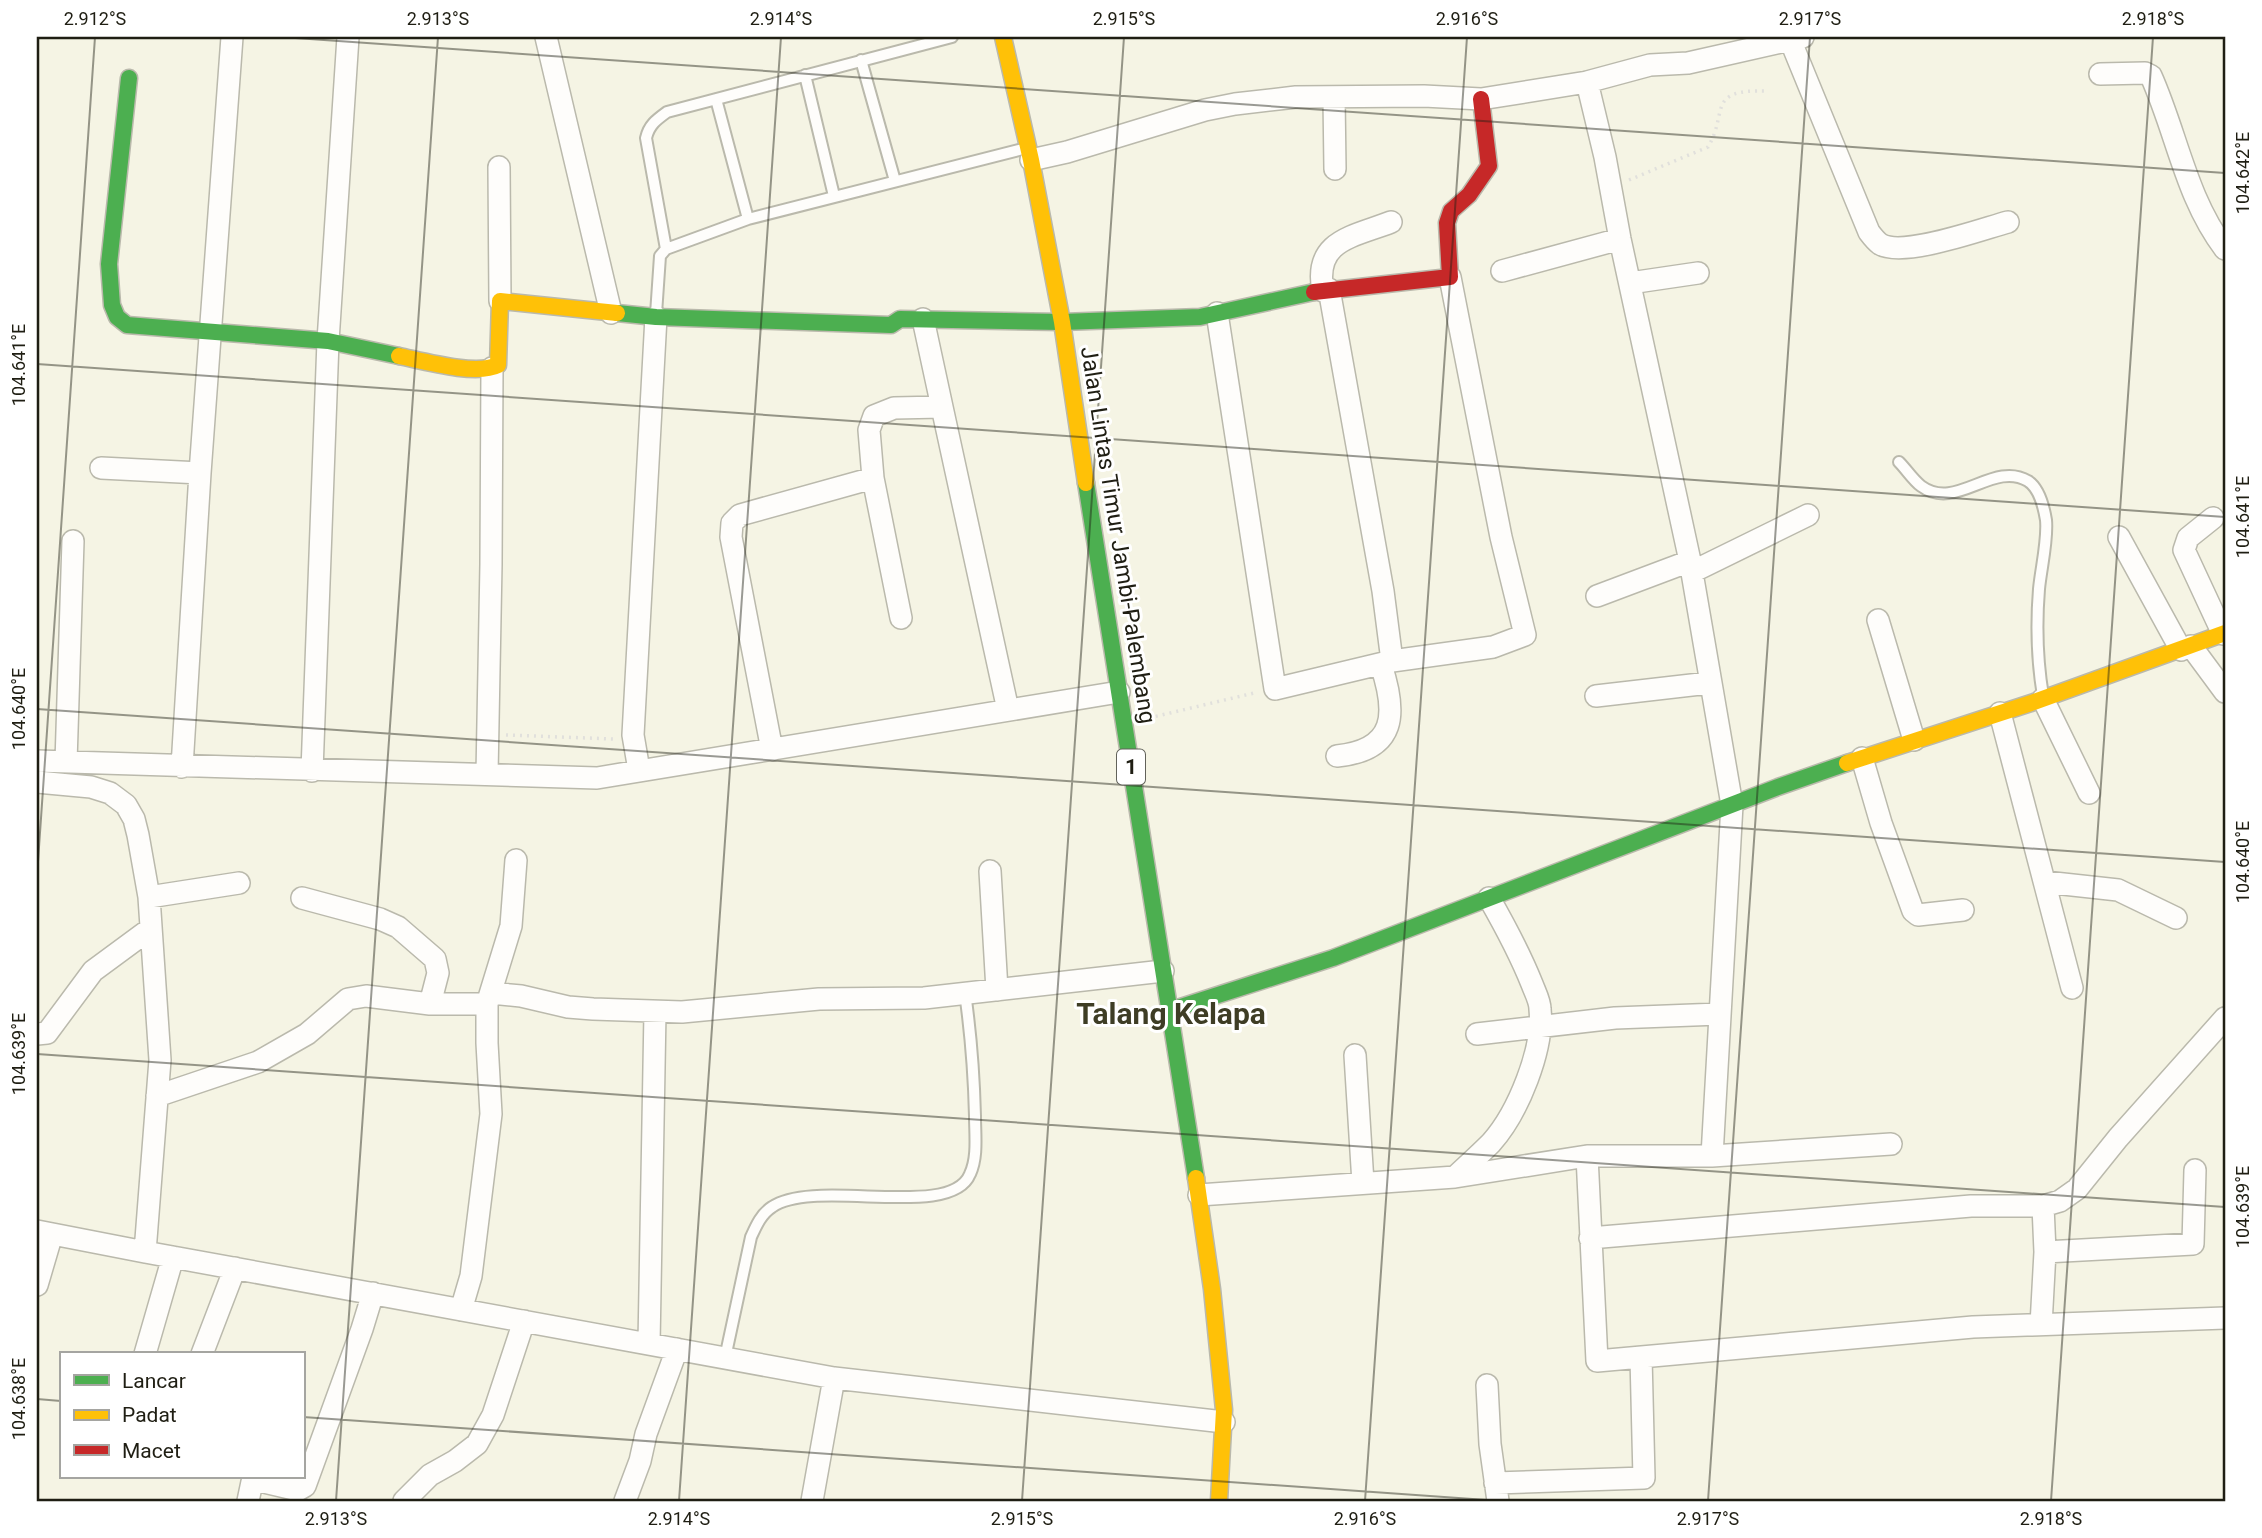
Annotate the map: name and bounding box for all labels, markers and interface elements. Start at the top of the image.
text: 2.912°S [64,8,127,29]
text: 2.913°S [407,8,470,29]
text: 2.914°S [750,8,813,29]
text: 2.915°S [1093,8,1156,29]
text: 2.916°S [1436,8,1499,29]
text: 2.917°S [1779,8,1842,29]
text: 2.918°S [2122,8,2185,29]
text: 104.642°E [2232,132,2253,214]
text: 104.641°E [8,324,29,406]
street label: Jalan Lintas Timur Jambi-Palembang [1075,345,1161,725]
text: 104.641°E [2232,476,2253,558]
text: 104.640°E [8,668,29,750]
road number: 1 [1117,750,1145,784]
text: 104.640°E [2232,821,2253,903]
district label: Talang Kelapa [1076,996,1266,1031]
text: 104.639°E [8,1013,29,1095]
text: 104.639°E [2232,1166,2253,1248]
legend [60,1352,304,1478]
text: 104.638°E [8,1358,29,1440]
text: Lancar [122,1369,186,1393]
text: Padat [122,1403,177,1427]
text: Macet [122,1439,181,1463]
text: 2.913°S [305,1508,368,1529]
text: 2.914°S [648,1508,711,1529]
text: 2.915°S [991,1508,1054,1529]
text: 2.916°S [1334,1508,1397,1529]
text: 2.917°S [1677,1508,1740,1529]
text: 2.918°S [2020,1508,2083,1529]

